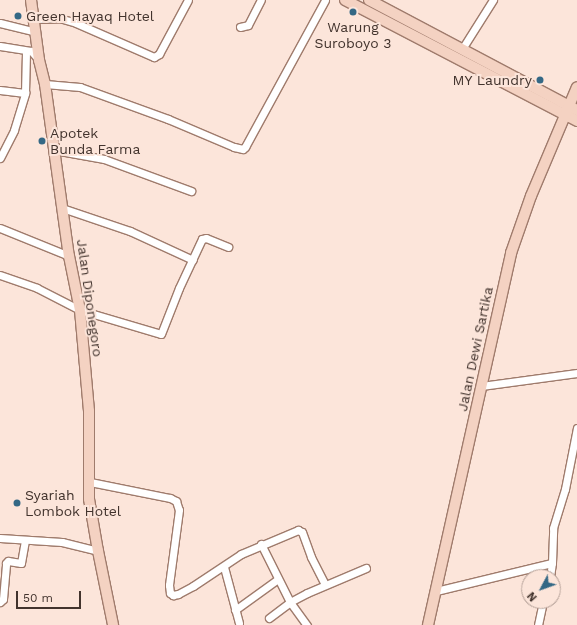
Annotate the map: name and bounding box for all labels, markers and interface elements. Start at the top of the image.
marker: Warung Suroboyo 3 [348,7,358,17]
place label: Green Hayaq Hotel [26,8,154,24]
marker: Green Hayaq Hotel [13,11,23,21]
place label: Warung Suroboyo 3 [315,19,391,52]
place label: MY Laundry [452,72,532,88]
marker: MY Laundry [535,75,545,85]
place label: Apotek Bunda Farma [50,125,141,158]
marker: Apotek Bunda Farma [37,136,47,146]
street label: Jalan Diponegoro [73,238,107,358]
street label: Jalan Dewi Sartika [454,285,496,413]
place label: Syariah Lombok Hotel [25,487,121,520]
marker: Syariah Lombok Hotel [12,498,22,508]
north arrow [521,569,561,609]
scale bar [18,583,83,609]
text: N [525,589,540,604]
text: 50 m [23,591,53,605]

